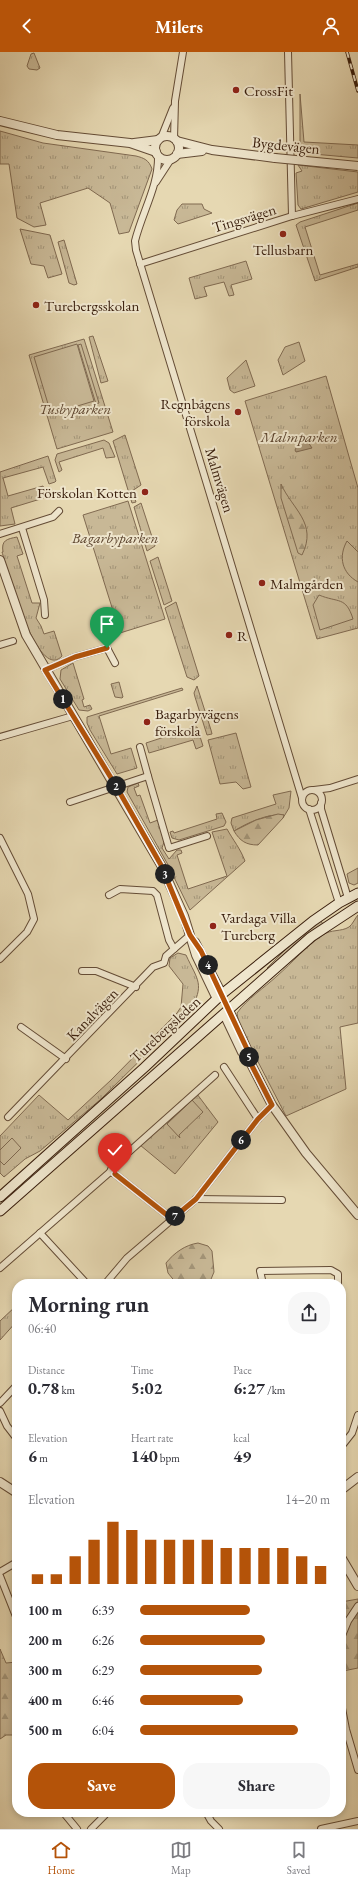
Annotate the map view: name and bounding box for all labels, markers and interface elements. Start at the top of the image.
icon: back [16,15,38,37]
text: Milers [155,15,203,38]
icon: person [320,15,342,37]
place label: CrossFit [244,81,293,100]
marker: CrossFit [231,85,241,95]
street label: Bygdevägen [251,132,321,158]
street label: Tingsvägen [210,199,278,237]
marker: Tellusbarn [278,229,288,239]
place label: Tellusbarn [253,240,313,259]
place label: Turebergsskolan [44,296,139,315]
marker: Turebergsskolan [31,300,41,310]
place label: Regnbågens förskola [160,394,230,430]
park label: Tusbyparken [39,399,111,418]
marker: Regnbågens förskola [233,407,243,417]
park label: Malmparken [259,427,338,446]
street label: Malmvägen [201,445,239,515]
place label: Förskolan Kotten [37,483,137,502]
marker: Förskolan Kotten [140,487,150,497]
park label: Bagarbyparken [71,528,158,547]
place label: Malmgården [270,574,343,593]
marker: Malmgården [257,578,267,588]
pin [90,607,124,648]
icon: arrive [96,613,118,635]
place label: R [237,626,248,645]
marker: R [224,630,234,640]
pin: 1 [53,689,73,709]
text: 1 [60,692,66,706]
place label: Bagarbyvägens förskola [155,704,239,740]
marker: Bagarbyvägens förskola [142,717,152,727]
pin: 2 [106,776,126,796]
text: 2 [113,779,119,793]
pin: 3 [155,864,175,884]
text: 3 [162,867,168,881]
place label: Vardaga Villa Tureberg [221,908,296,944]
marker: Vardaga Villa Tureberg [208,921,218,931]
pin: 4 [198,955,218,975]
text: 4 [205,958,211,972]
street label: Kanalvägen [62,983,122,1044]
street label: Turebergsleden [126,992,204,1066]
pin: 5 [239,1047,259,1067]
text: 5 [246,1050,252,1064]
pin: 6 [231,1130,251,1150]
pin [98,1133,132,1174]
text: 6 [238,1133,244,1147]
icon: check [104,1139,126,1161]
pin: 7 [165,1206,185,1226]
text: 7 [172,1209,178,1223]
text: Morning run [28,1290,149,1319]
button: share [288,1292,330,1334]
text: 06:40 [28,1320,56,1337]
text: Distance [28,1363,65,1377]
text: Time [131,1363,154,1377]
text: Pace [233,1363,252,1377]
text: 0.78 [28,1377,59,1399]
text: 5:02 [131,1377,162,1399]
text: 6:27 [233,1377,265,1399]
text: km [59,1383,75,1397]
text: /km [265,1383,285,1397]
text: Elevation [28,1431,68,1445]
text: Heart rate [131,1431,173,1445]
text: kcal [233,1431,250,1445]
text: 6 [28,1445,37,1467]
text: 140 [131,1445,158,1467]
text: 49 [233,1445,251,1467]
text: m [37,1451,48,1465]
text: bpm [158,1451,180,1465]
text: Elevation [28,1491,75,1508]
text: 14–20 m [285,1491,330,1508]
text: 100 m [28,1602,62,1619]
text: 6:39 [92,1602,114,1619]
text: 200 m [28,1632,62,1649]
text: 6:26 [92,1632,114,1649]
text: 300 m [28,1662,62,1679]
text: 6:29 [92,1662,114,1679]
text: 400 m [28,1692,62,1709]
text: 6:46 [92,1692,114,1709]
text: 500 m [28,1722,62,1739]
text: 6:04 [92,1722,114,1739]
button: Save [28,1763,175,1809]
button: Share [183,1763,330,1809]
tab: Home [48,1839,75,1877]
tab: Map [170,1839,192,1877]
tab: Saved [287,1839,310,1877]

